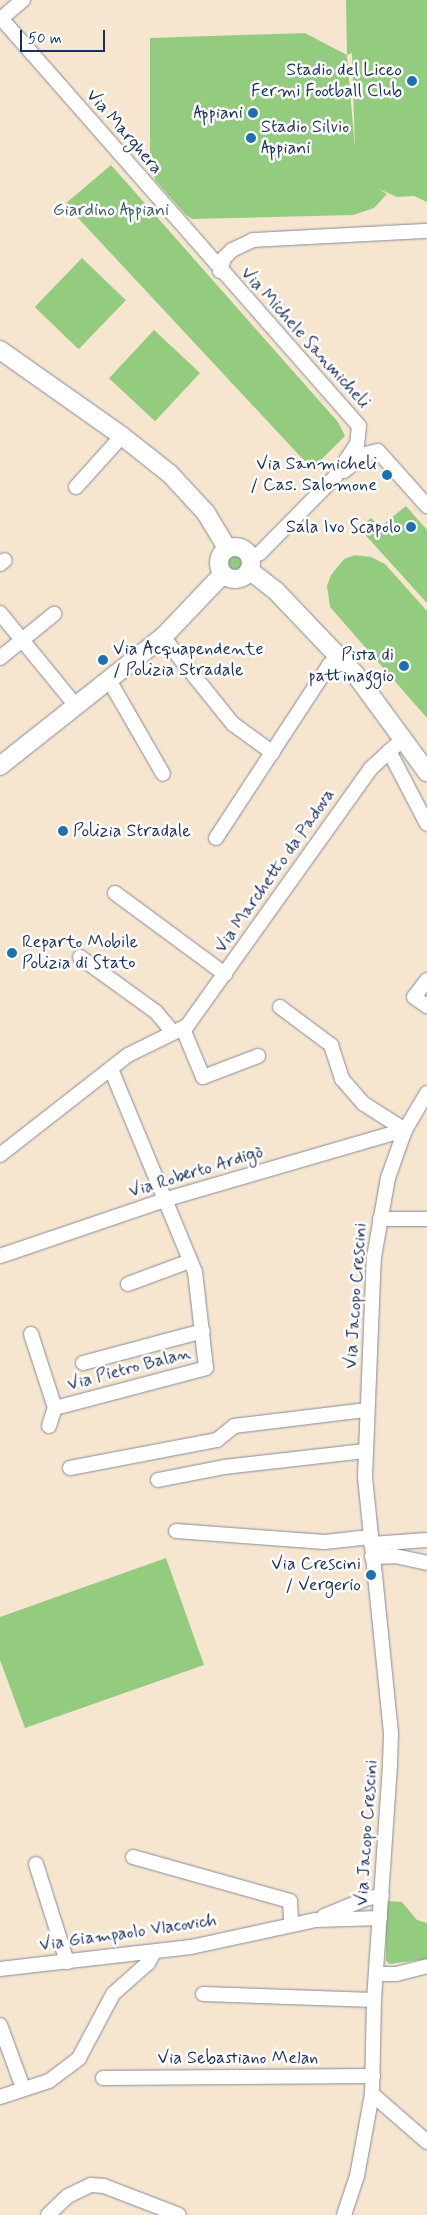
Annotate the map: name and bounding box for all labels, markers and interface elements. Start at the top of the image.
scale bar [22,20,108,52]
text: 50 m [28,29,62,49]
place label: Stadio del Liceo Fermi Football Club [249,60,402,102]
marker: Stadio del Liceo Fermi Football Club [406,75,418,87]
street label: Via Marghera [81,85,167,179]
place label: Appiani [194,102,243,124]
marker: Appiani [247,107,259,119]
place label: Stadio Silvio Appiani [261,117,349,160]
marker: Stadio Silvio Appiani [245,132,257,144]
park label: Giardino Appiani [53,199,169,221]
street label: Via Michele Sanmicheli [235,262,375,414]
place label: Via Sanmicheli / Cas. Salomone [250,454,377,496]
marker: Via Sanmicheli / Cas. Salomone [381,469,393,481]
place label: Sala Ivo Scapolo [280,516,401,538]
marker: Sala Ivo Scapolo [405,521,417,533]
place label: Via Acquapendente / Polizia Stradale [113,639,263,682]
place label: Pista di pattinaggio [308,645,394,688]
marker: Via Acquapendente / Polizia Stradale [97,654,109,666]
marker: Pista di pattinaggio [398,660,410,672]
street label: Via Marchetto da Padova [211,786,339,956]
place label: Polizia Stradale [73,820,191,842]
marker: Polizia Stradale [57,825,69,837]
place label: Reparto Mobile Polizia di Stato [22,932,137,974]
marker: Reparto Mobile Polizia di Stato [6,947,18,959]
street label: Via Roberto Ardigò [126,1141,266,1203]
street label: Via Jacopo Crescini [340,1223,372,1369]
street label: Via Pietro Balan [66,1342,192,1396]
place label: Via Crescini / Vergerio [271,1554,361,1596]
marker: Via Crescini / Vergerio [365,1569,377,1581]
street label: Via Jacopo Crescini [351,1760,383,1906]
street label: Via Giampaolo Vlacovich [37,1910,219,1956]
street label: Via Sebastiano Melan [155,2047,321,2069]

